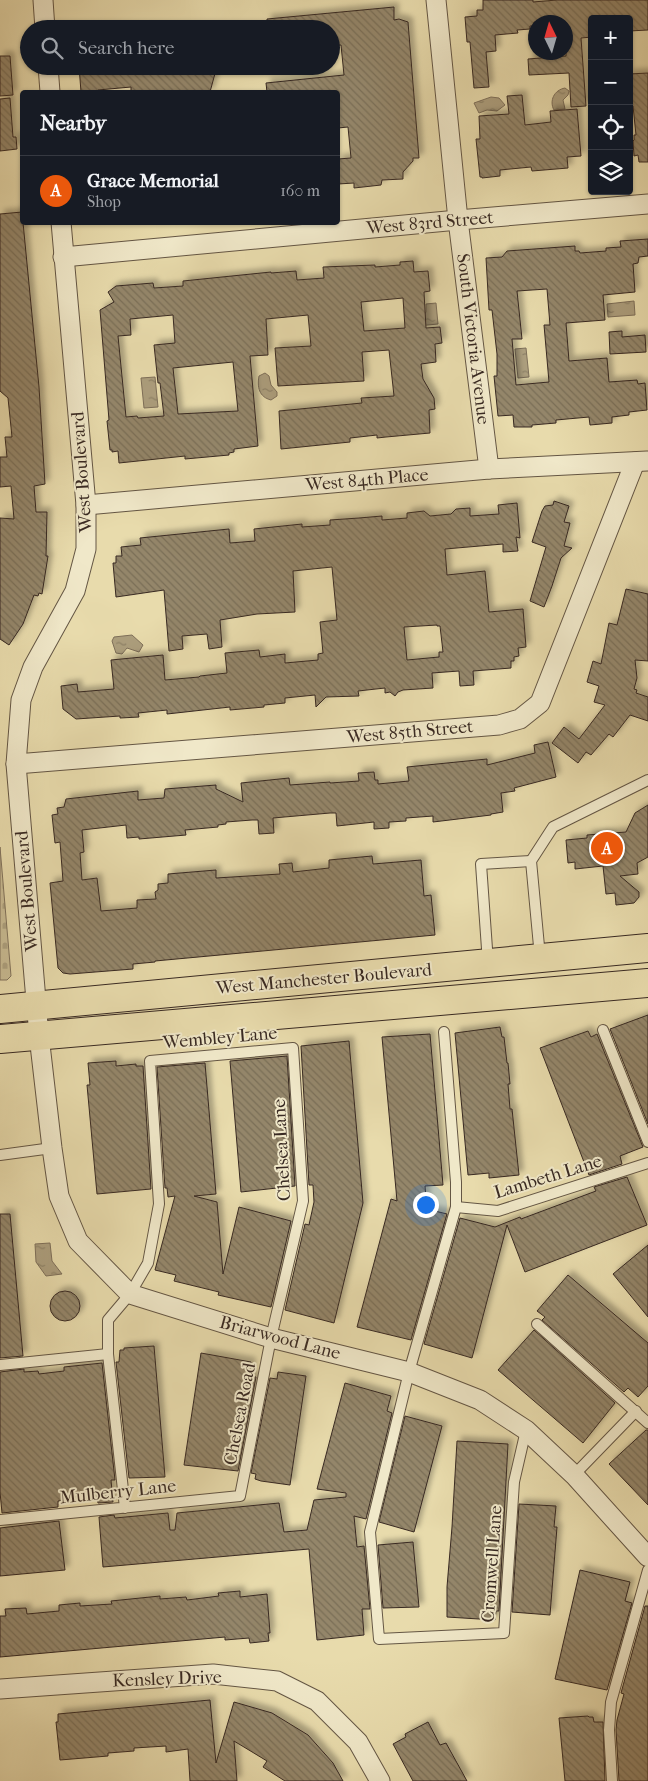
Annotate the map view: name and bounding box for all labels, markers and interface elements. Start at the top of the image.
north arrow [528,15,573,60]
map controls [588,15,633,195]
button: + [588,15,633,60]
search box [20,20,340,75]
icon: search [38,34,66,62]
text: Search here [78,37,174,59]
button: − [588,60,633,105]
button: locate [588,105,633,150]
text: Nearby [40,111,106,135]
button: layers [588,150,633,195]
text: Grace Memorial [87,170,219,192]
text: A [51,181,61,200]
text: 160 m [280,181,320,200]
text: Shop [87,192,121,211]
street label: West 83rd Street [365,207,495,239]
street label: South Victoria Avenue [452,252,494,426]
street label: West Boulevard [67,411,97,534]
street label: West 84th Place [304,464,429,496]
street label: West 85th Street [345,716,475,748]
pin: A [591,829,623,867]
street label: West Boulevard [11,830,43,953]
street label: West Manchester Boulevard [214,959,433,999]
street label: Wembley Lane [161,1023,278,1054]
street label: Chelsea Lane [269,1098,295,1202]
street label: Lambeth Lane [492,1151,604,1203]
your location [413,1192,439,1218]
street label: Briarwood Lane [217,1312,343,1364]
street label: Chelsea Road [220,1361,260,1467]
street label: Mulberry Lane [59,1475,177,1509]
street label: Cromwell Lane [477,1505,507,1623]
street label: Kensley Drive [112,1667,222,1691]

